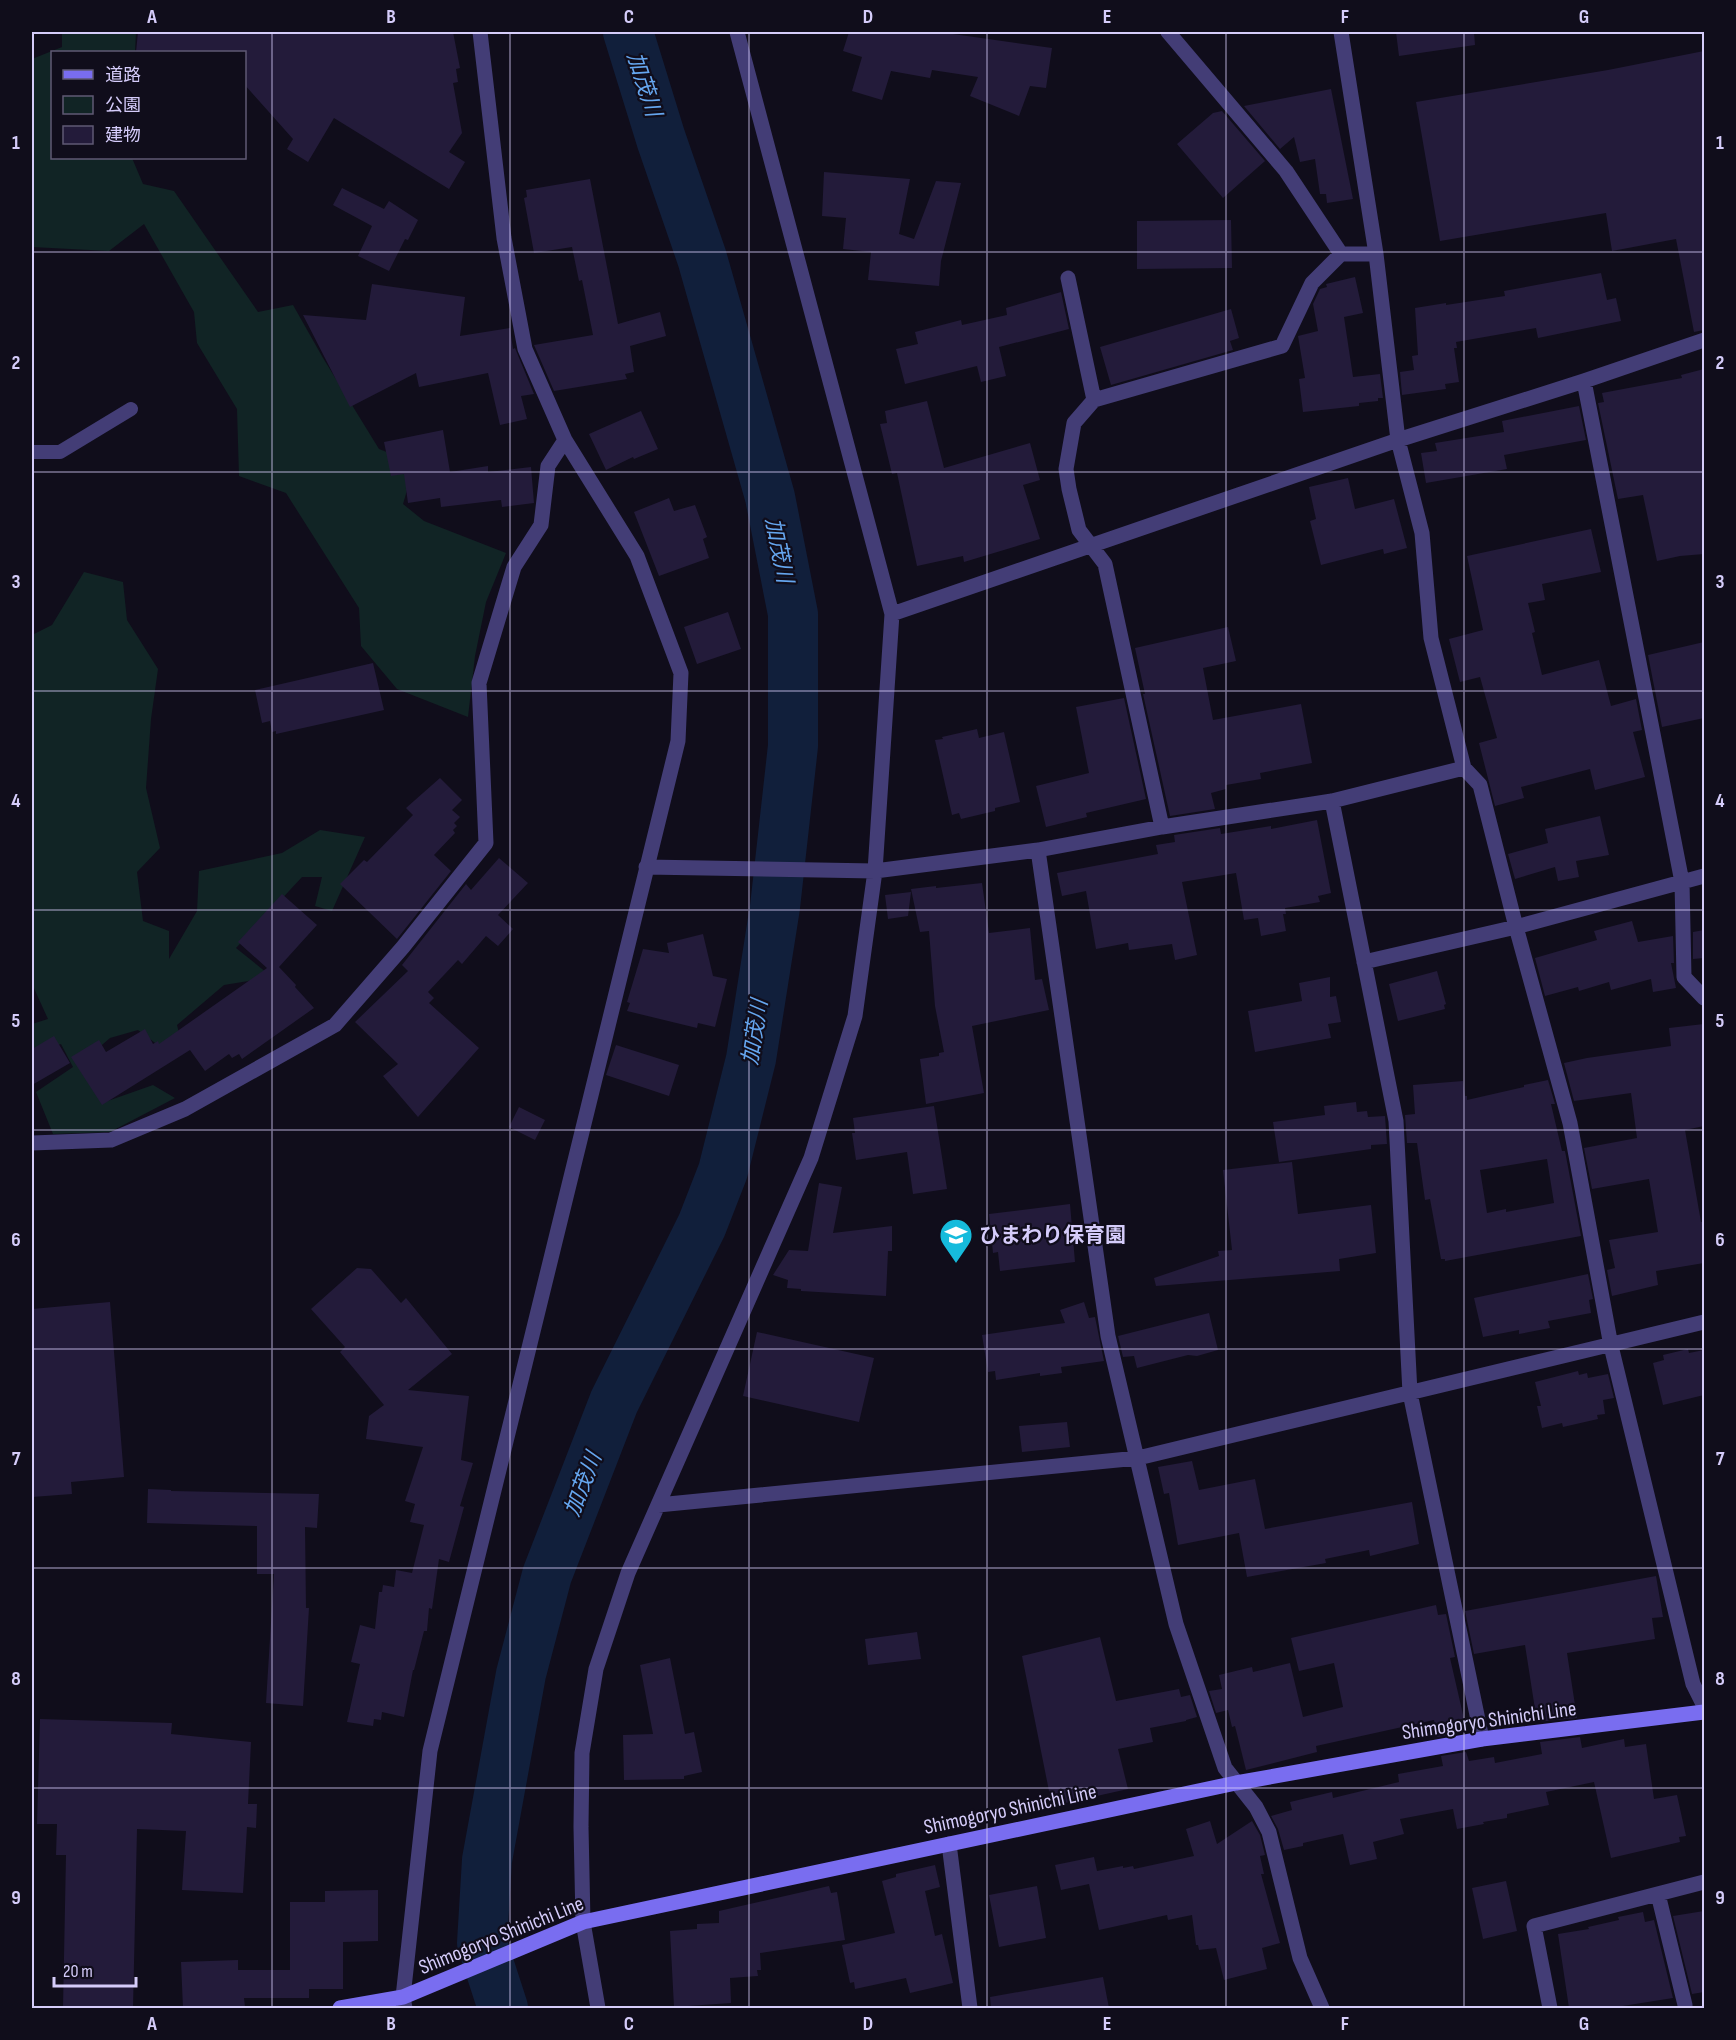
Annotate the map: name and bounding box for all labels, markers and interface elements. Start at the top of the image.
text: A [146,5,157,29]
text: B [386,5,396,29]
text: C [624,5,634,29]
text: D [863,5,873,29]
text: E [1103,5,1111,29]
text: F [1341,5,1349,29]
text: G [1579,5,1589,29]
water label: 加茂川 [621,49,667,122]
legend [51,51,246,159]
text: 道路 [105,65,141,86]
text: 公園 [105,95,141,116]
text: 建物 [105,125,141,146]
text: 1 [12,131,20,155]
text: 1 [1716,131,1724,155]
text: 2 [12,351,20,375]
text: 2 [1716,351,1724,375]
water label: 加茂川 [759,515,798,587]
text: 3 [12,570,21,594]
text: 3 [1716,570,1725,594]
text: 4 [11,789,21,813]
text: 4 [1715,789,1725,813]
water label: 加茂川 [737,996,774,1067]
text: 5 [12,1009,21,1033]
text: 5 [1716,1009,1725,1033]
school or university icon: ひまわり保育園 [938,1217,974,1264]
place label: ひまわり保育園 [979,1223,1126,1248]
text: 6 [11,1228,21,1252]
text: 6 [1715,1228,1725,1252]
text: 7 [12,1447,21,1471]
water label: 加茂川 [559,1447,609,1520]
text: 7 [1716,1447,1725,1471]
text: 8 [11,1667,21,1691]
text: 8 [1715,1667,1725,1691]
street label: Shimogoryo Shinichi Line [1400,1696,1578,1745]
street label: Shimogoryo Shinichi Line [922,1779,1099,1840]
text: 9 [11,1886,21,1910]
text: 9 [1715,1886,1725,1910]
street label: Shimogoryo Shinichi Line [415,1891,587,1980]
scale bar [54,1950,136,1988]
text: 20 m [63,1961,93,1982]
text: A [146,2012,157,2036]
text: B [386,2012,396,2036]
text: C [624,2012,634,2036]
text: D [863,2012,873,2036]
text: E [1103,2012,1111,2036]
text: F [1341,2012,1349,2036]
text: G [1579,2012,1589,2036]

